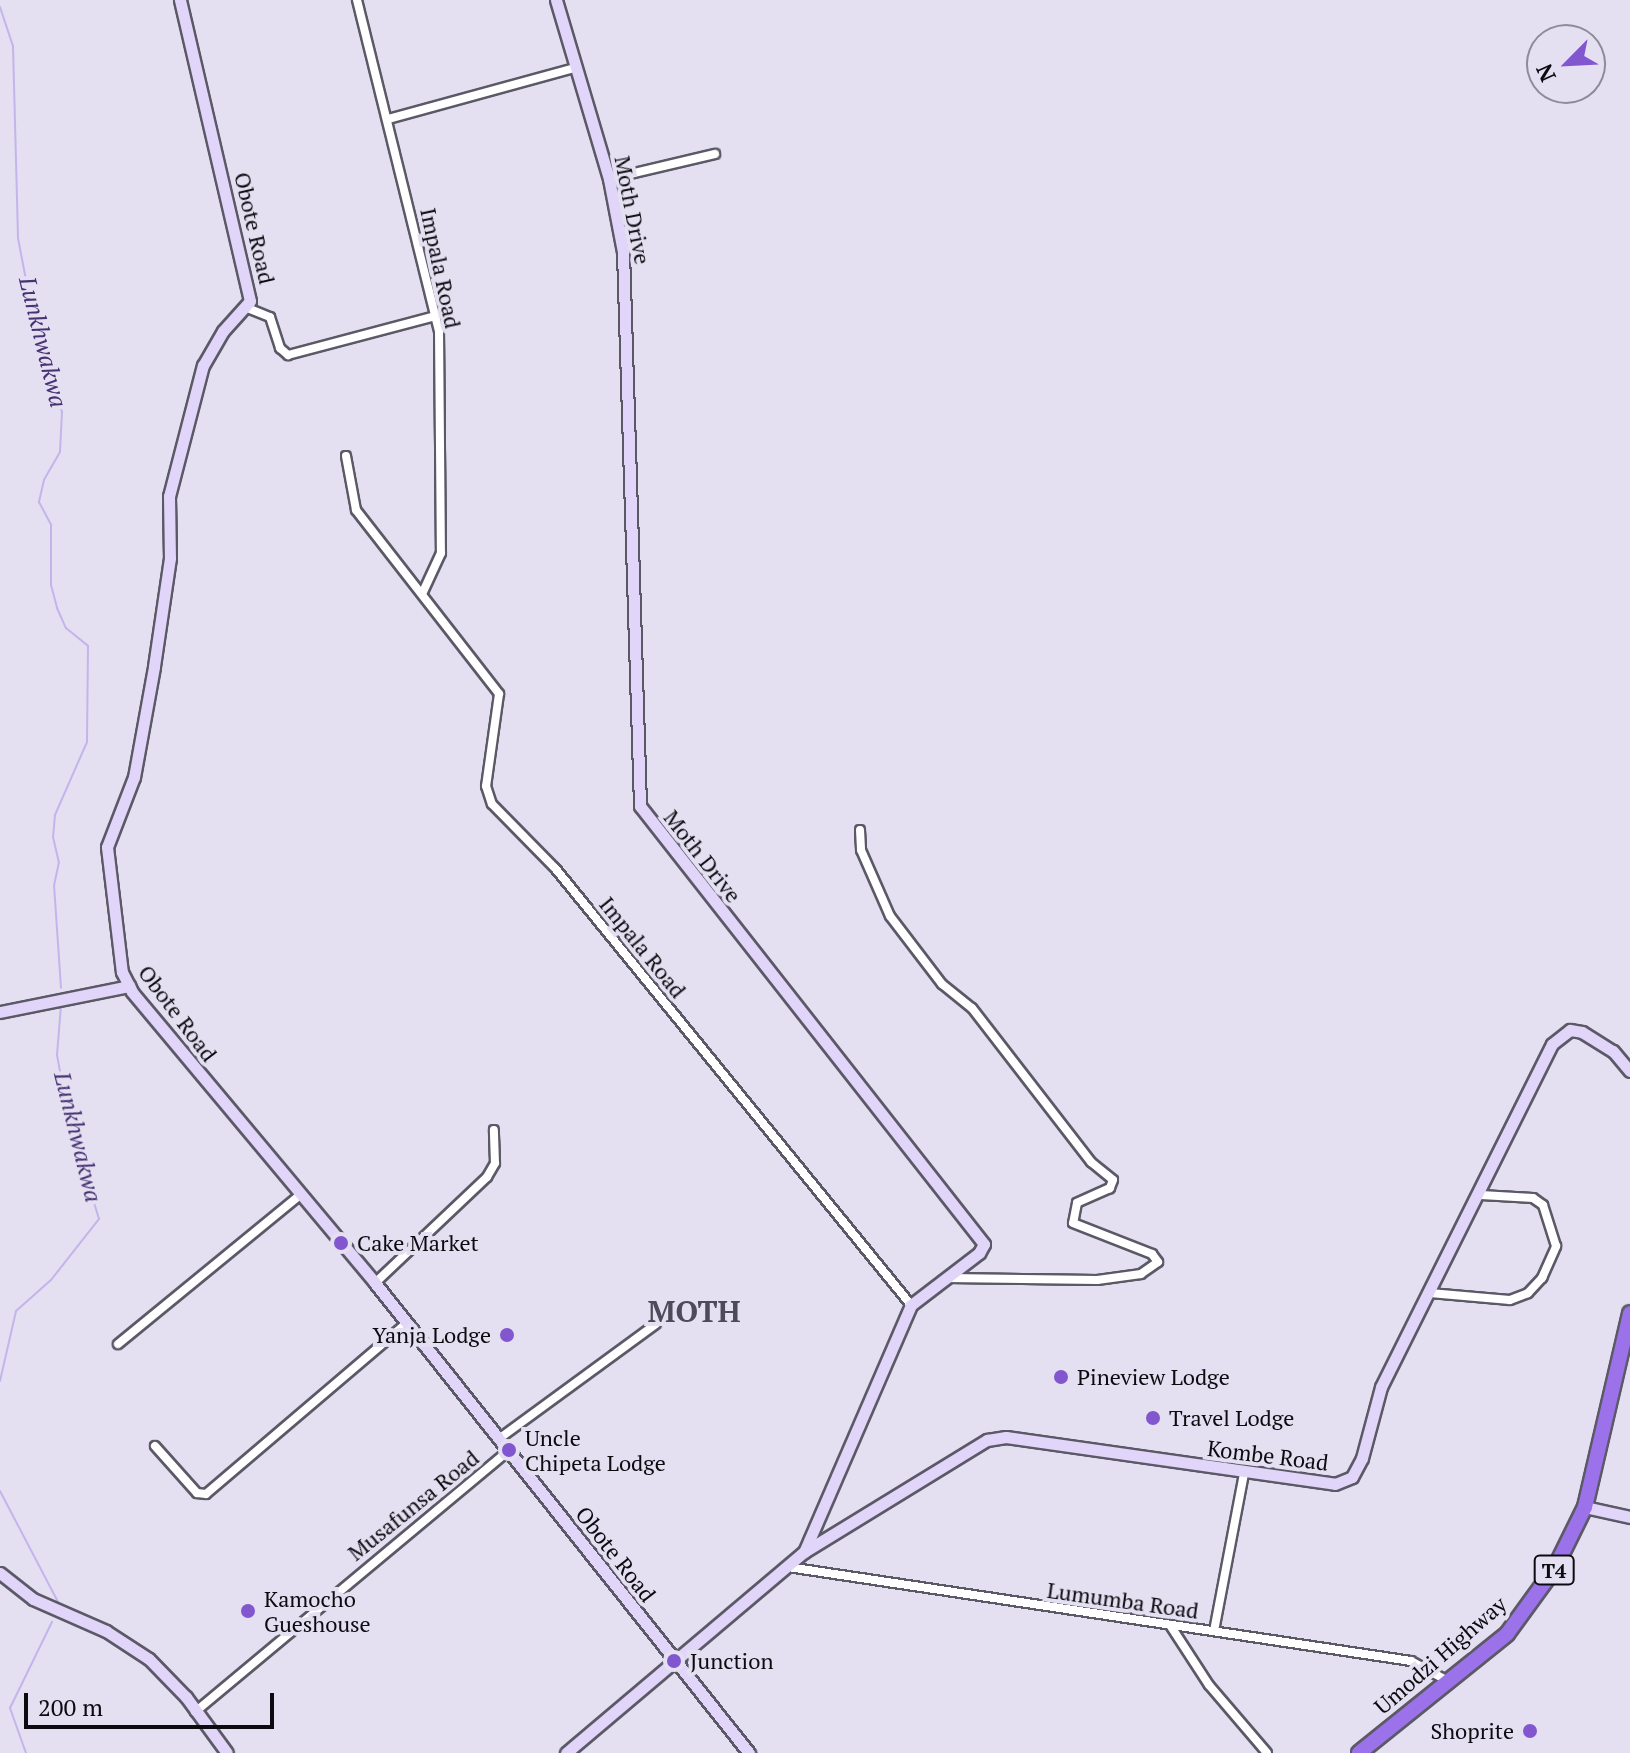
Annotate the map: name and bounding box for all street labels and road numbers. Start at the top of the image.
street label: Moth Drive [610,154,656,266]
street label: Obote Road [229,170,281,286]
street label: Impala Road [415,205,467,331]
street label: Moth Drive [659,805,747,907]
street label: Impala Road [594,891,692,1003]
street label: Obote Road [133,960,223,1066]
street label: Kombe Road [1206,1434,1330,1476]
street label: Musafunsa Road [342,1444,484,1566]
street label: Obote Road [571,1501,661,1607]
road number: T4 [1532,1554,1576,1586]
street label: Lumumba Road [1045,1576,1201,1624]
street label: Umodzi Highway [1369,1591,1511,1719]

